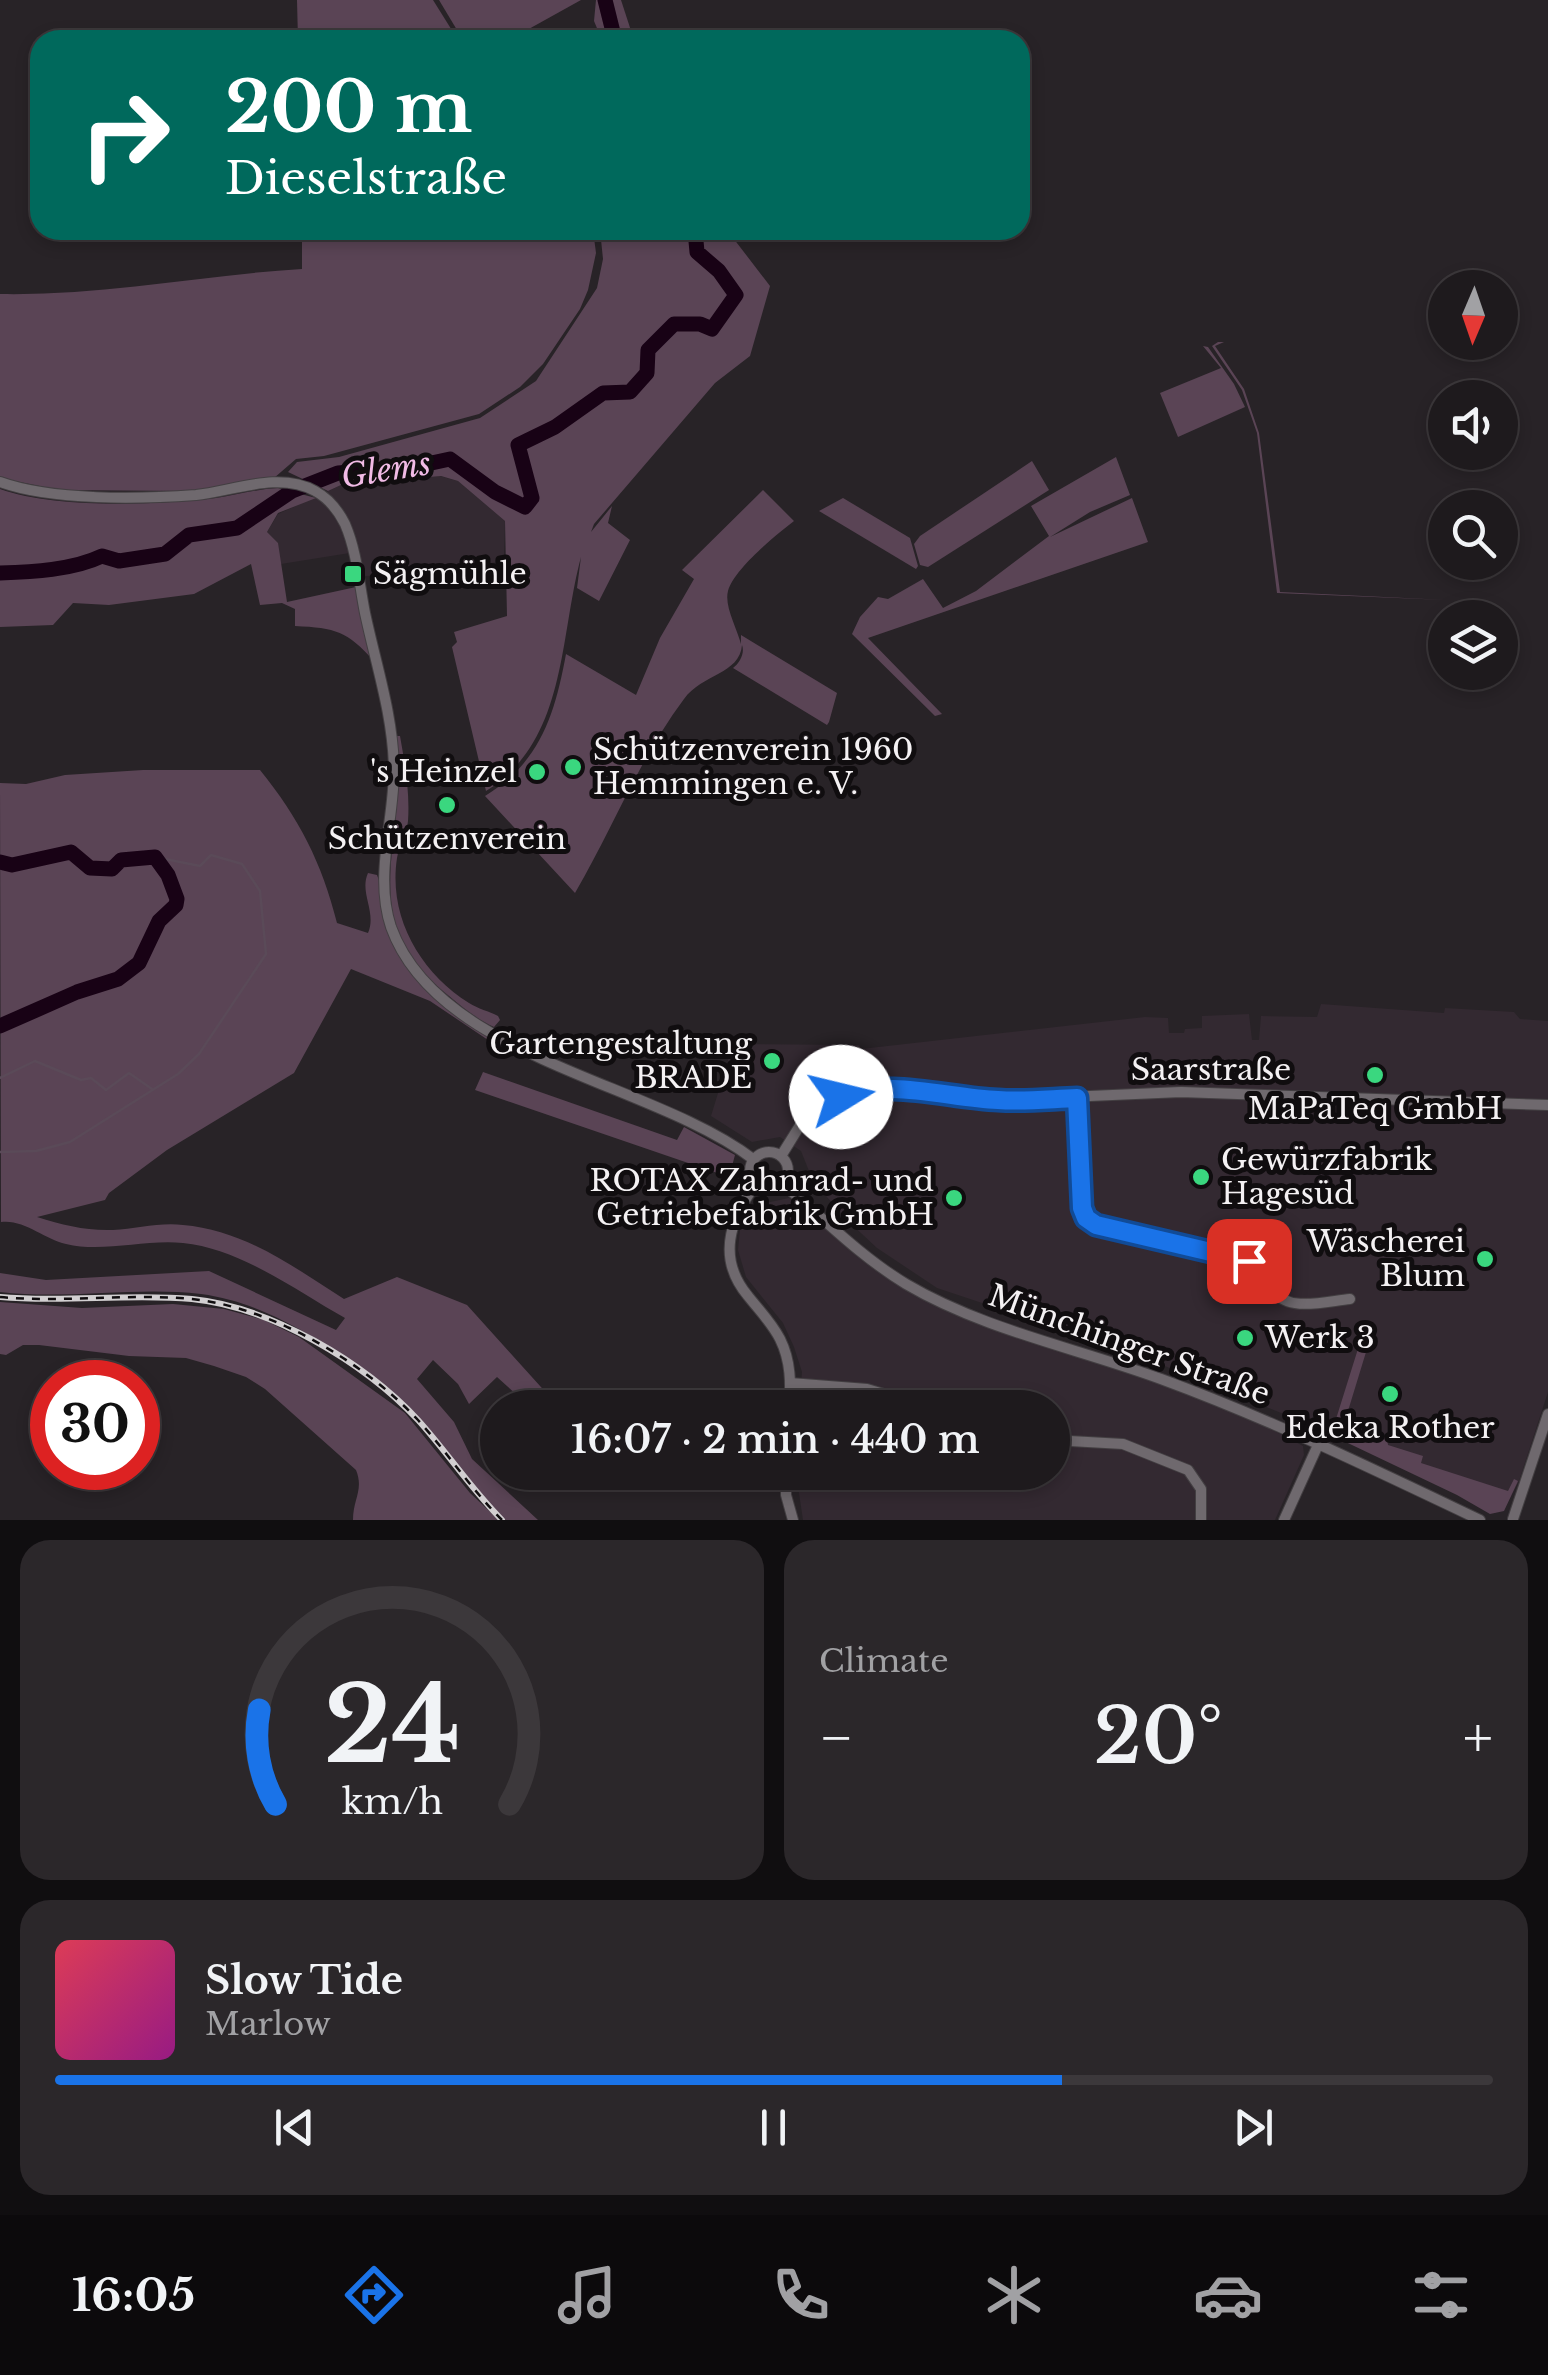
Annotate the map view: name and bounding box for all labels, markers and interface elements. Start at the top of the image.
text: 200 m [225,64,472,151]
icon: right [60,70,190,200]
text: Dieselstraße [225,150,507,206]
north arrow [1428,270,1518,360]
map controls [1428,270,1518,690]
button: sound [1428,380,1518,470]
water label: Glems [338,443,434,497]
button: search [1428,490,1518,580]
place label: Sägmühle [373,555,527,592]
marker: Sägmühle [342,563,364,585]
button: layers [1428,600,1518,690]
place label: Schützenverein 1960 Hemmingen e. V. [593,731,913,802]
place label: 's Heinzel [370,753,517,790]
marker: Schützenverein 1960 Hemmingen e. V. [562,756,584,778]
marker: 's Heinzel [526,761,548,783]
marker: Schützenverein [436,794,458,816]
place label: Schützenverein [328,820,566,857]
place label: Gartengestaltung BRADE [489,1025,753,1096]
position arrow [789,1045,893,1149]
marker: Gartengestaltung BRADE [761,1050,783,1072]
street label: Saarstraße [1131,1051,1291,1088]
marker: MaPaTeq GmbH [1364,1064,1386,1086]
place label: MaPaTeq GmbH [1248,1090,1502,1127]
place label: Gewürzfabrik Hagesüd [1221,1141,1433,1212]
place label: ROTAX Zahnrad- und Getriebefabrik GmbH [590,1162,934,1233]
marker: Gewürzfabrik Hagesüd [1190,1166,1212,1188]
marker: ROTAX Zahnrad- und Getriebefabrik GmbH [943,1187,965,1209]
pin [1207,1219,1292,1304]
place label: Wäscherei Blum [1306,1223,1465,1294]
icon: arrive [1222,1234,1277,1289]
marker: Wäscherei Blum [1474,1248,1496,1270]
street label: Münchinger Straße [983,1276,1275,1413]
place label: Werk 3 [1264,1319,1375,1356]
marker: Werk 3 [1234,1327,1256,1349]
speed limit sign: 30 [30,1360,160,1490]
marker: Edeka Rother [1379,1383,1401,1405]
place label: Edeka Rother [1285,1409,1495,1446]
text: 16:07 · 2 min · 440 m [570,1416,980,1463]
text: Climate [819,1641,948,1681]
text: 24 [324,1661,460,1790]
text: 20° [1094,1690,1223,1783]
text: − [819,1704,854,1772]
text: + [1463,1704,1493,1772]
text: km/h [341,1779,443,1824]
text: Slow Tide [205,1957,403,2004]
text: Marlow [205,2004,331,2044]
icon: previous [267,2100,322,2155]
icon: pause [746,2100,801,2155]
icon: next [1226,2100,1281,2155]
icon: directions [339,2260,409,2330]
icon: music [552,2260,622,2330]
icon: phone [766,2260,836,2330]
icon: climate [979,2260,1049,2330]
icon: car [1193,2260,1263,2330]
icon: filters [1406,2260,1476,2330]
text: 16:05 [72,2267,195,2323]

